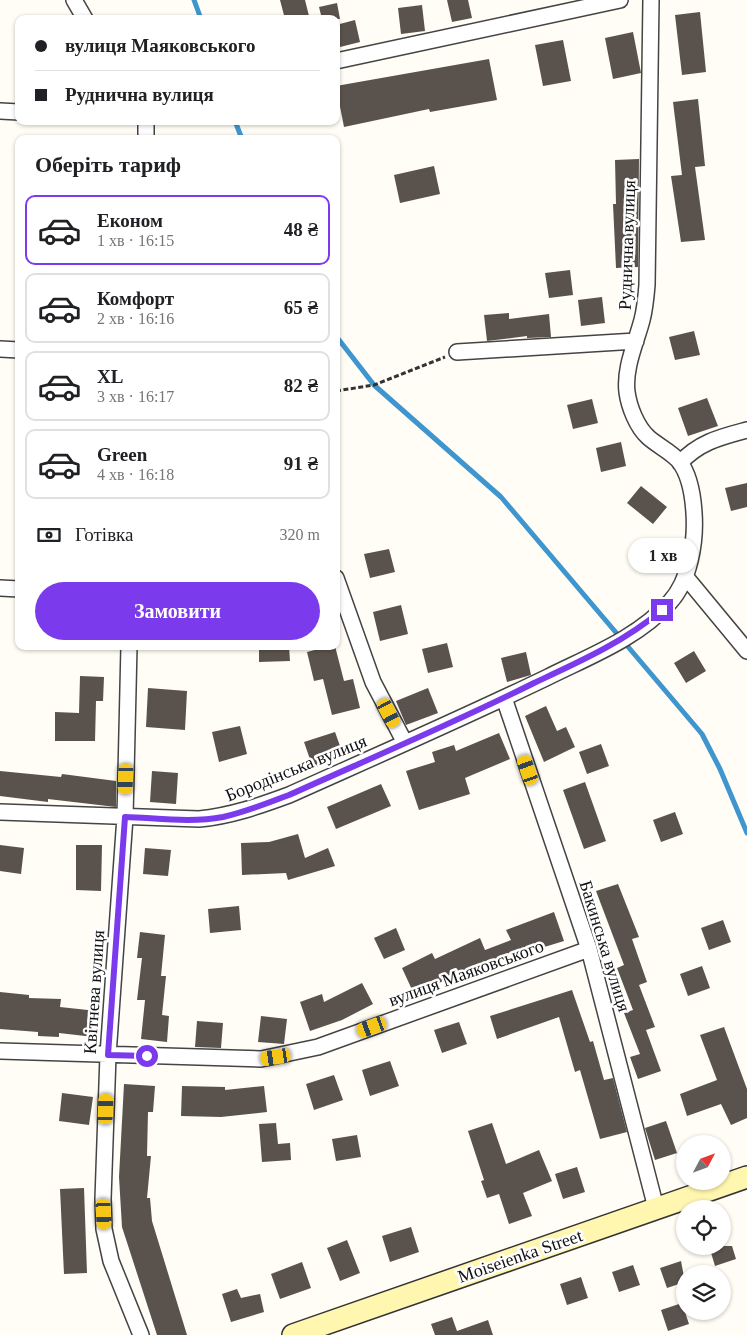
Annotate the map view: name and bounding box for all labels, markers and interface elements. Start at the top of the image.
text: вулиця Маяковського [65,35,255,56]
text: Руднична вулиця [65,84,214,105]
text: Оберіть тариф [35,152,181,177]
street label: Руднична вулиця [615,180,639,310]
icon: car [37,208,82,253]
text: Економ [97,210,163,231]
text: 48 ₴ [284,219,318,240]
text: 1 хв · 16:15 [97,232,174,249]
icon: car [37,286,82,331]
text: Комфорт [97,288,174,309]
text: 65 ₴ [284,297,318,318]
text: 2 хв · 16:16 [97,310,174,327]
icon: car [37,364,82,409]
text: XL [97,366,123,387]
text: 82 ₴ [284,375,318,396]
text: 3 хв · 16:17 [97,388,174,405]
icon: car [37,442,82,487]
text: Green [97,444,147,465]
text: 91 ₴ [284,453,318,474]
text: 4 хв · 16:18 [97,466,174,483]
icon: cash [35,521,63,549]
text: Готівка [75,524,134,545]
text: 320 m [280,526,320,543]
callout: 1 хв [627,538,697,572]
text: 1 хв [649,547,677,564]
button: Замовити [35,582,320,640]
route end [651,599,673,621]
car [375,696,402,730]
street label: Бородінська вулиця [223,731,369,805]
car [516,753,539,787]
car [117,764,134,794]
street label: Бакинська вулиця [576,878,634,1014]
street label: Квітнева вулиця [80,929,108,1055]
street label: вулиця Маяковського [386,936,546,1010]
car [355,1015,388,1039]
route start [136,1045,158,1067]
car [260,1047,291,1067]
car [97,1094,114,1124]
north arrow [676,1135,731,1190]
map controls [676,1135,731,1320]
car [95,1199,112,1229]
button: locate [676,1200,731,1255]
street label: Moiseienka Street [455,1225,585,1287]
button: layers [676,1265,731,1320]

